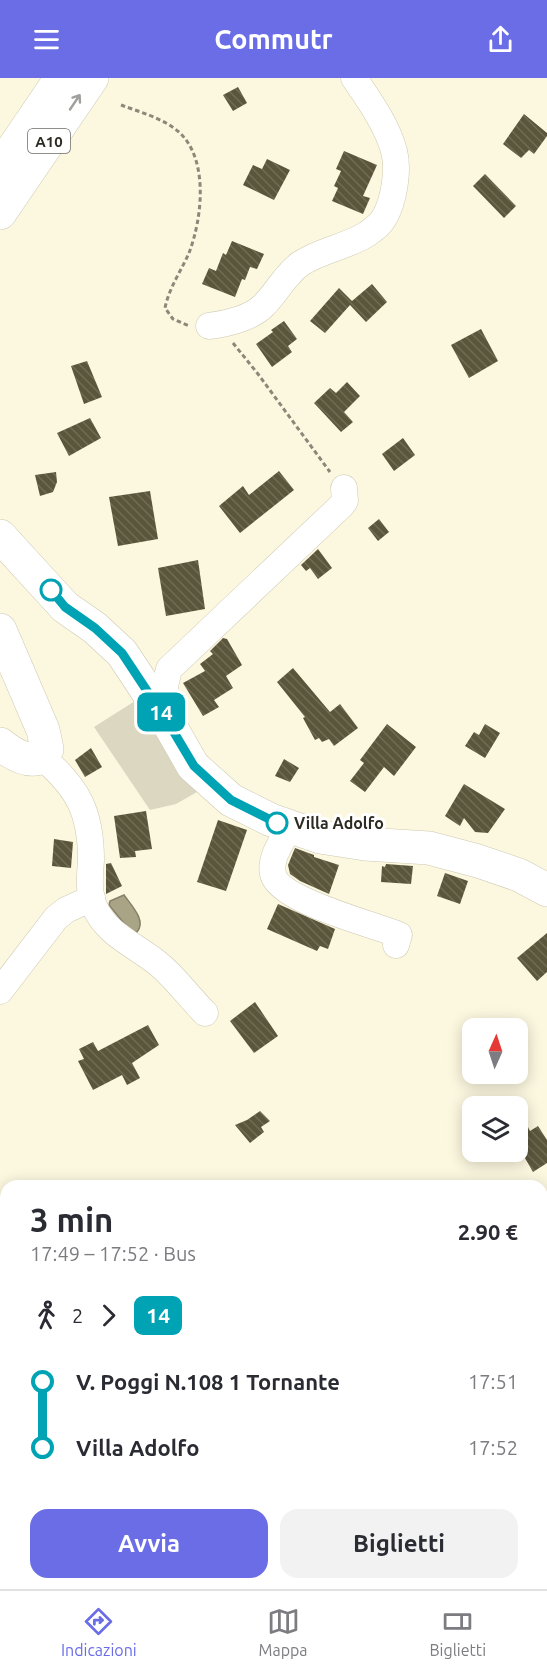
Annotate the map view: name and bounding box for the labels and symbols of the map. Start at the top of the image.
one-way arrow [69,95,81,111]
road number: A10 [28,129,70,153]
unlabelled marker [40,579,62,601]
line badge: 14 [134,692,188,732]
marker: Villa Adolfo [266,812,288,834]
place label: Villa Adolfo [294,814,384,832]
north arrow [462,1018,528,1084]

